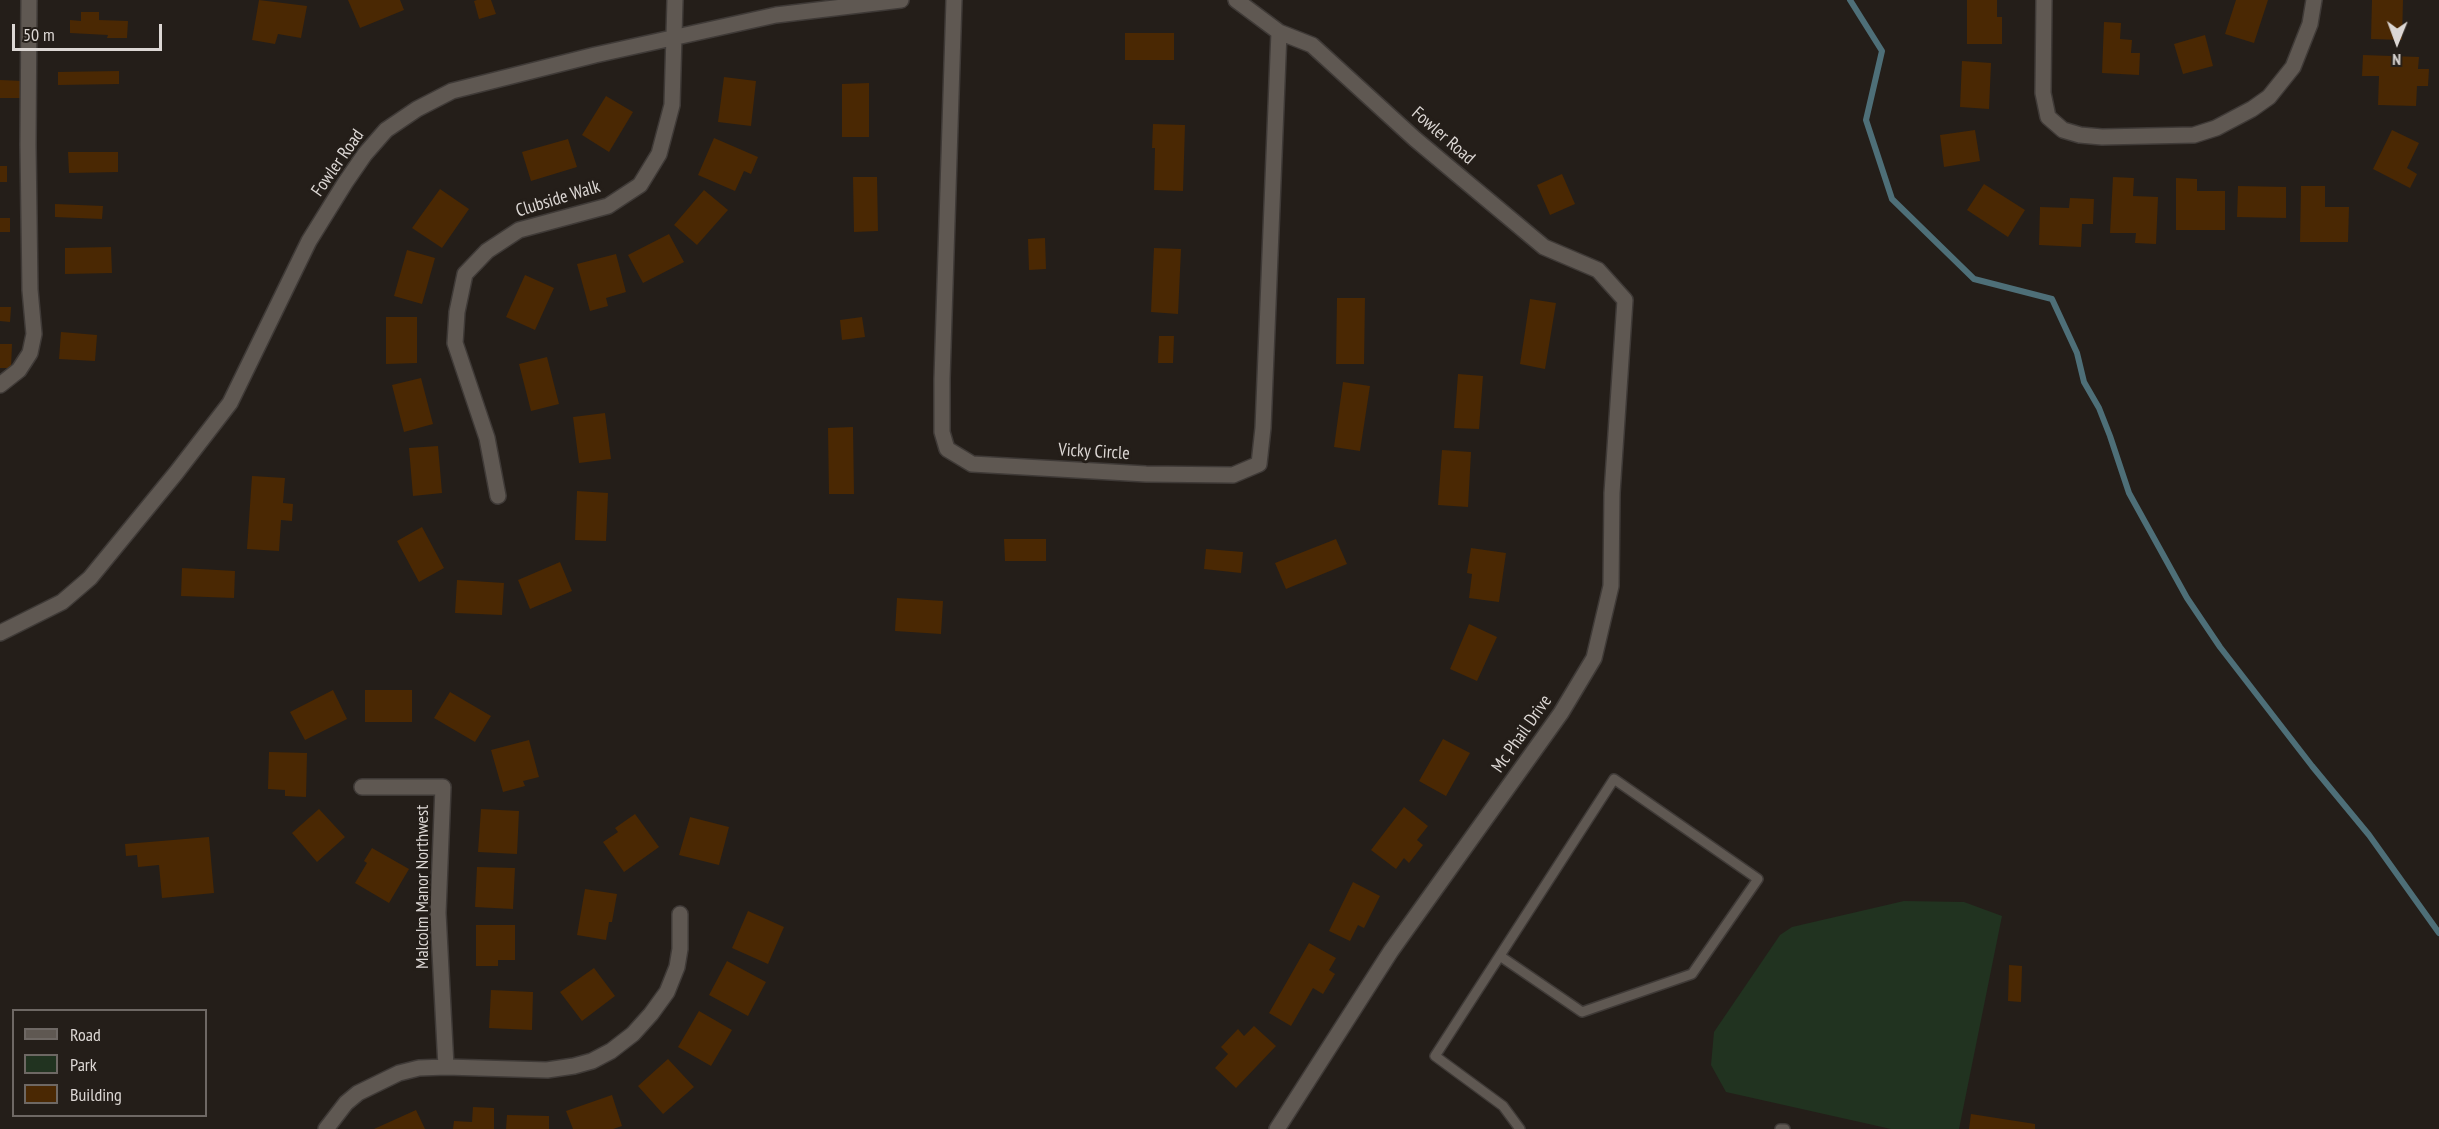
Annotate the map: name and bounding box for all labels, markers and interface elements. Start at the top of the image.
scale bar [15,12,165,50]
north arrow [2367,12,2427,72]
text: 50 m [23,23,55,46]
text: N [2392,50,2401,70]
street label: Fowler Road [1407,103,1479,169]
street label: Fowler Road [307,125,369,201]
street label: Clubside Walk [513,176,603,222]
street label: Vicky Circle [1058,439,1130,465]
street label: Mc Phail Drive [1487,691,1557,777]
street label: Malcolm Manor Northwest [412,805,434,969]
legend [12,1009,207,1117]
text: Road [70,1023,101,1046]
text: Park [70,1053,97,1076]
text: Building [70,1083,122,1106]

